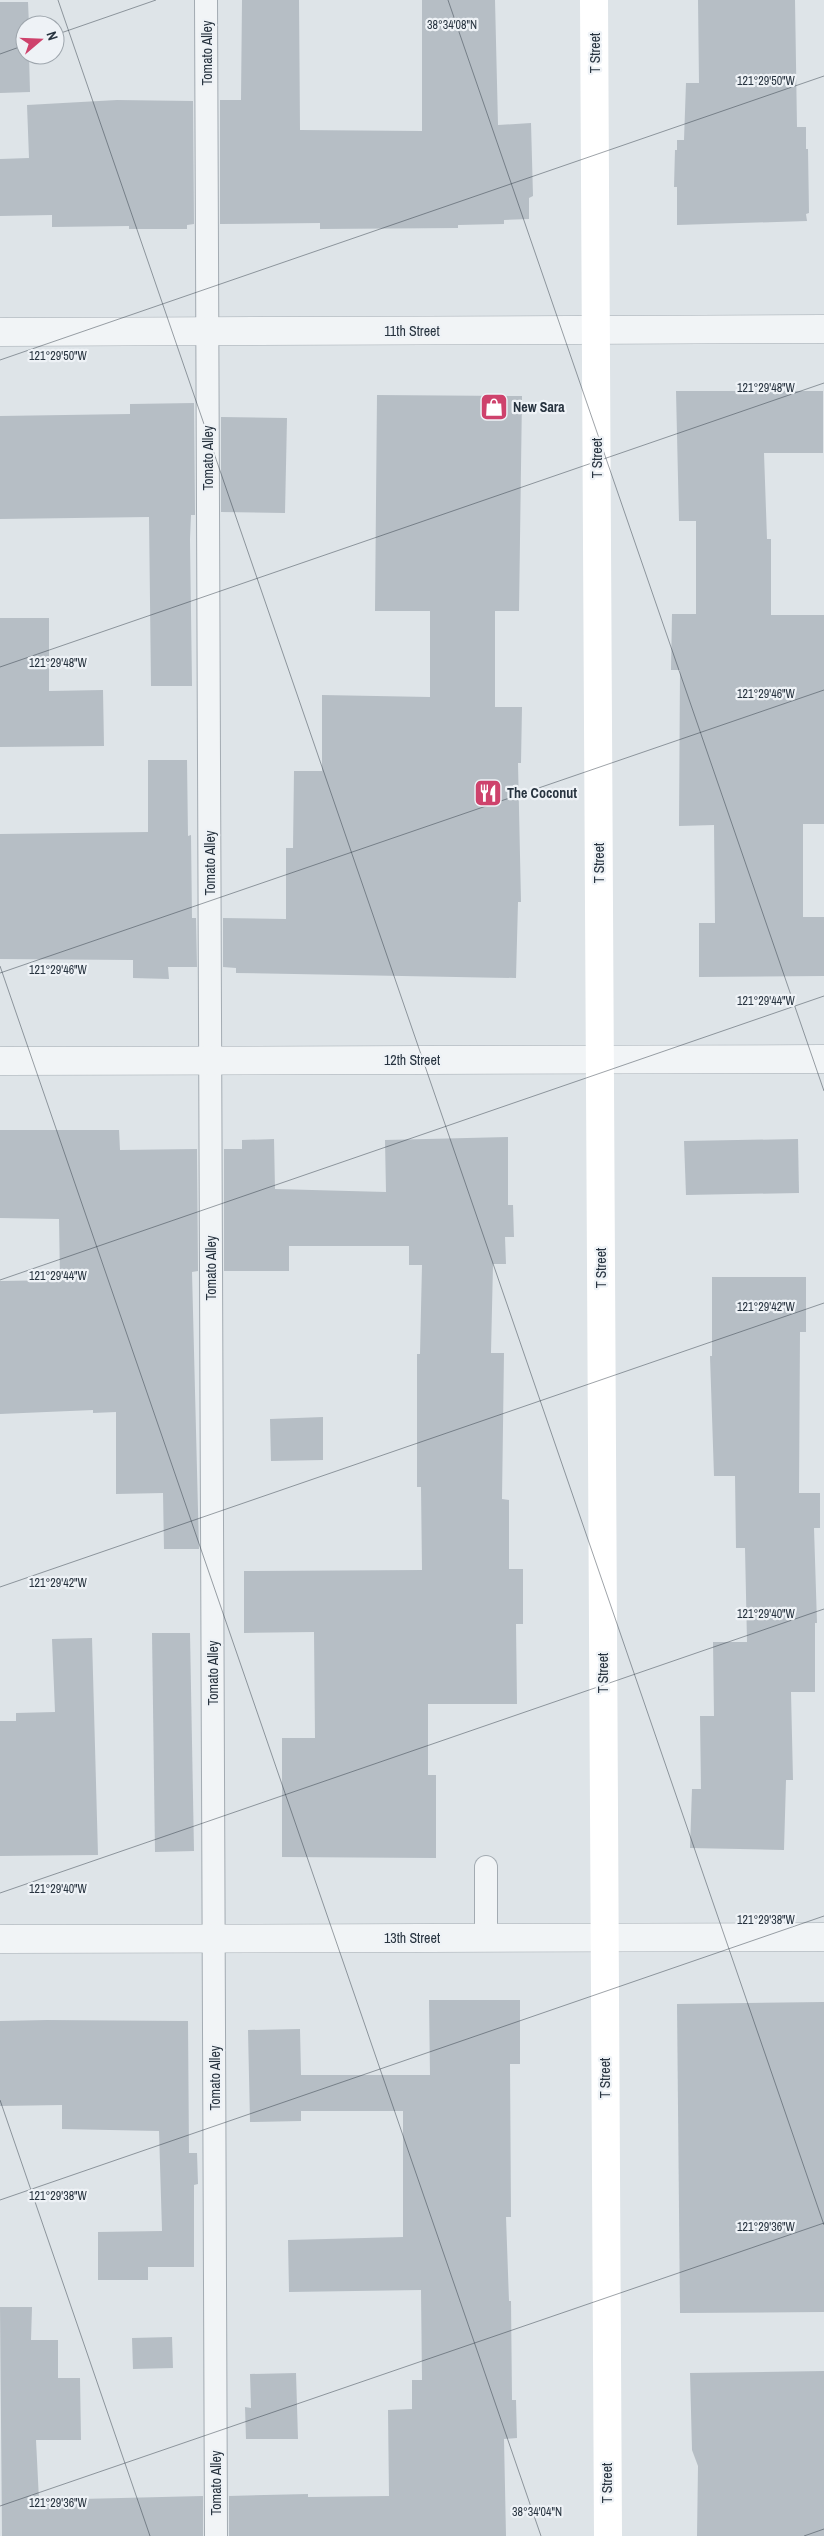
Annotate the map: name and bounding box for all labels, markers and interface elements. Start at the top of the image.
north arrow [15,15,65,65]
text: 38°34'08"N [427,17,477,33]
street label: Tomato Alley [198,20,216,86]
text: N [42,29,62,43]
street label: T Street [586,33,604,73]
text: 121°29'50"W [737,73,796,89]
street label: 11th Street [384,322,440,340]
text: 121°29'50"W [29,348,88,364]
text: 121°29'48"W [737,380,796,396]
shop icon: New Sara [479,392,509,422]
place label: New Sara [513,398,565,416]
street label: Tomato Alley [199,425,217,491]
street label: T Street [588,438,606,478]
text: 121°29'48"W [29,655,88,671]
text: 121°29'46"W [737,686,796,702]
restaurant icon: The Coconut [473,778,503,808]
place label: The Coconut [507,784,577,802]
street label: Tomato Alley [201,830,219,896]
street label: T Street [590,843,608,883]
text: 121°29'46"W [29,962,88,978]
text: 121°29'44"W [737,993,796,1009]
street label: 12th Street [384,1051,440,1069]
street label: Tomato Alley [202,1235,220,1301]
street label: T Street [592,1248,610,1288]
text: 121°29'44"W [29,1268,88,1284]
text: 121°29'42"W [737,1299,796,1315]
text: 121°29'42"W [29,1575,88,1591]
text: 121°29'40"W [737,1606,796,1622]
street label: Tomato Alley [204,1640,222,1706]
street label: T Street [594,1653,612,1693]
text: 121°29'40"W [29,1881,88,1897]
text: 121°29'38"W [737,1912,796,1928]
street label: 13th Street [384,1929,440,1947]
street label: Tomato Alley [206,2045,224,2111]
street label: T Street [596,2058,614,2098]
text: 121°29'38"W [29,2188,88,2204]
text: 121°29'36"W [737,2219,796,2235]
street label: Tomato Alley [207,2450,225,2516]
street label: T Street [598,2463,616,2503]
text: 121°29'36"W [29,2495,88,2511]
text: 38°34'04"N [512,2504,562,2520]

